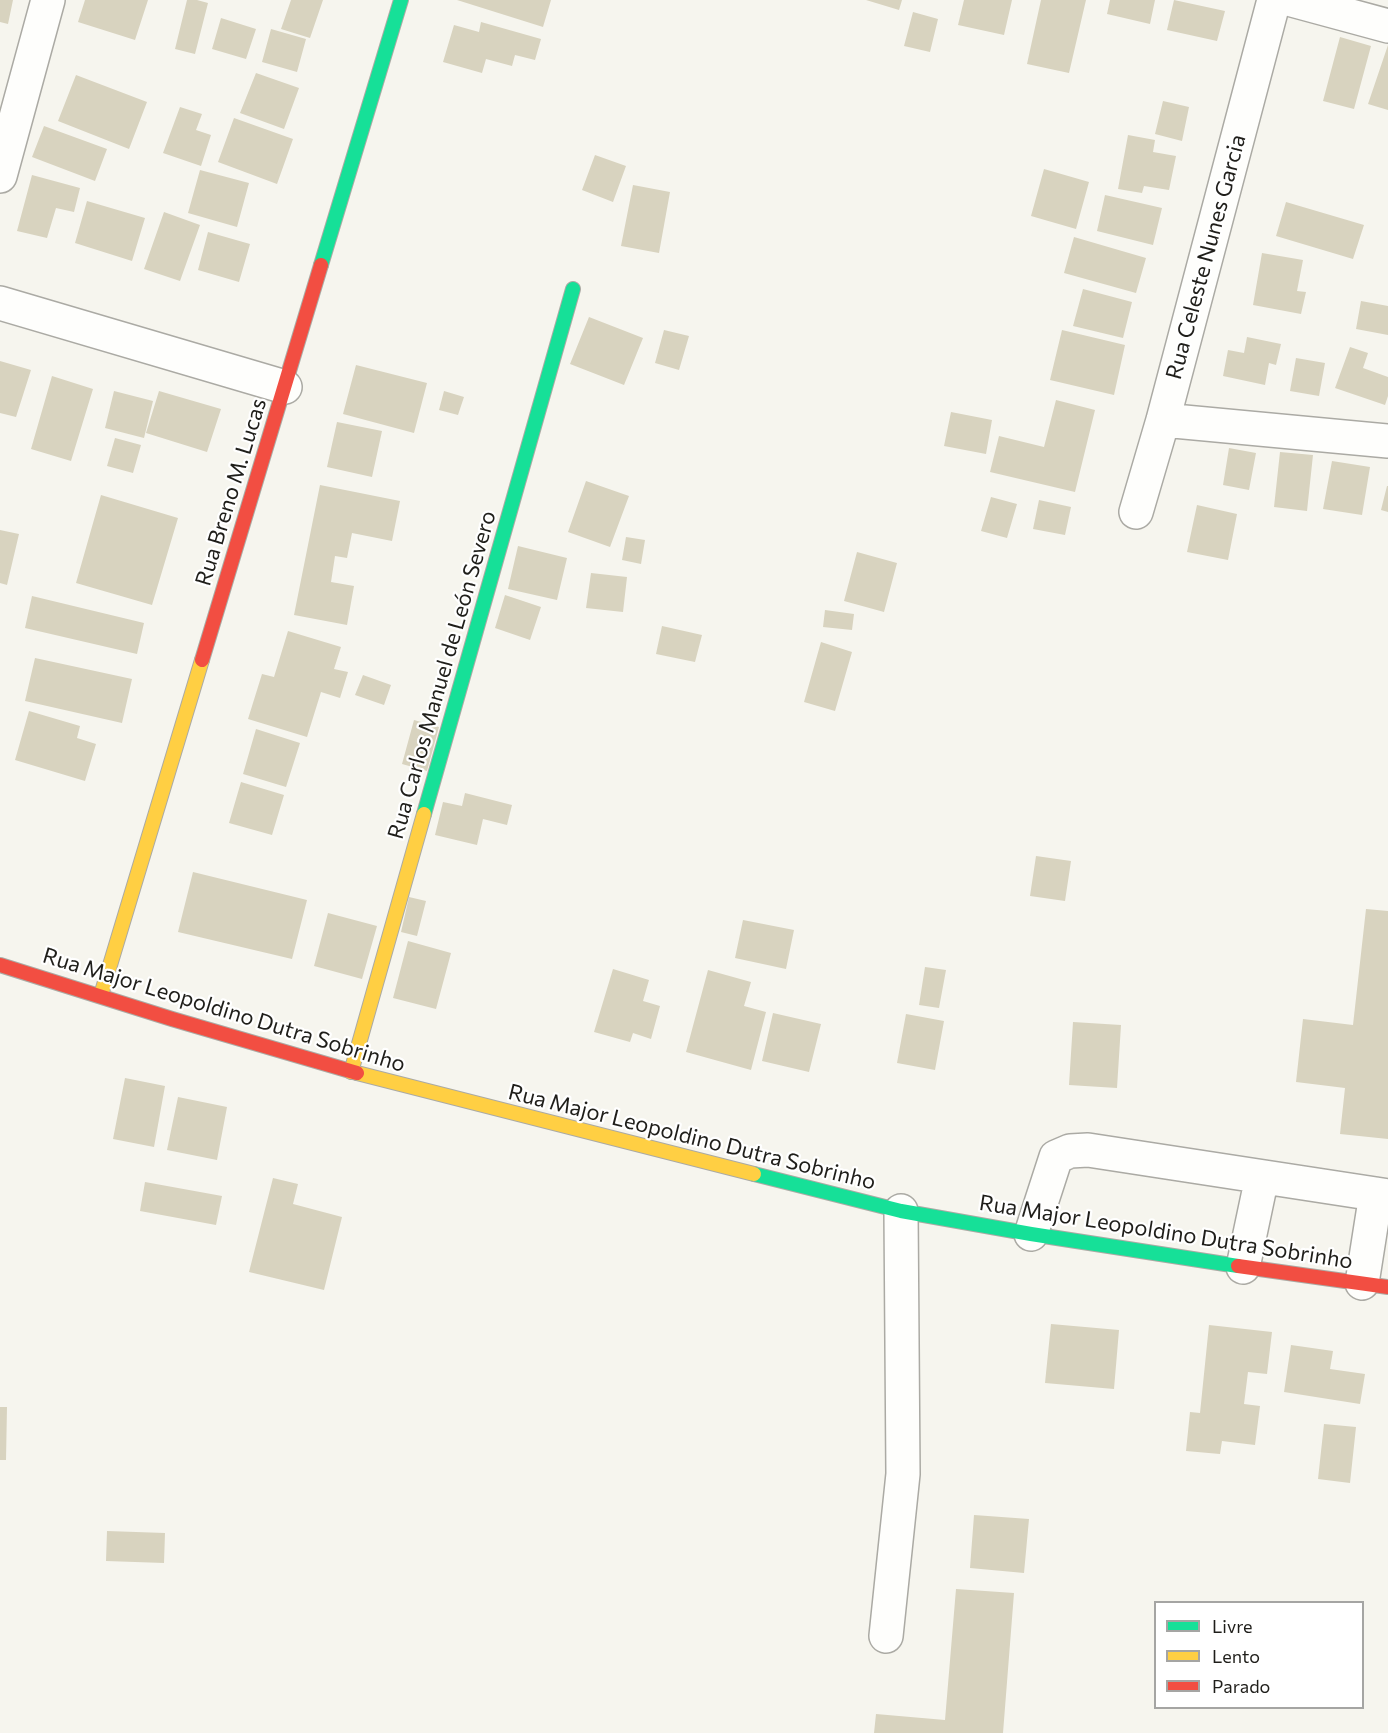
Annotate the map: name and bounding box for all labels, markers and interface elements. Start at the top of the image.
street label: Rua Celeste Nunes Garcia [1161,132,1251,382]
street label: Rua Breno M. Lucas [190,395,272,589]
street label: Rua Carlos Manuel de León Severo [382,508,502,842]
street label: Rua Major Leopoldino Dutra Sobrinho [39,942,409,1078]
street label: Rua Major Leopoldino Dutra Sobrinho [506,1078,878,1196]
street label: Rua Major Leopoldino Dutra Sobrinho [977,1189,1355,1275]
legend [1154,1601,1364,1709]
text: Livre [1212,1615,1253,1637]
text: Lento [1212,1645,1260,1667]
text: Parado [1212,1675,1270,1697]

